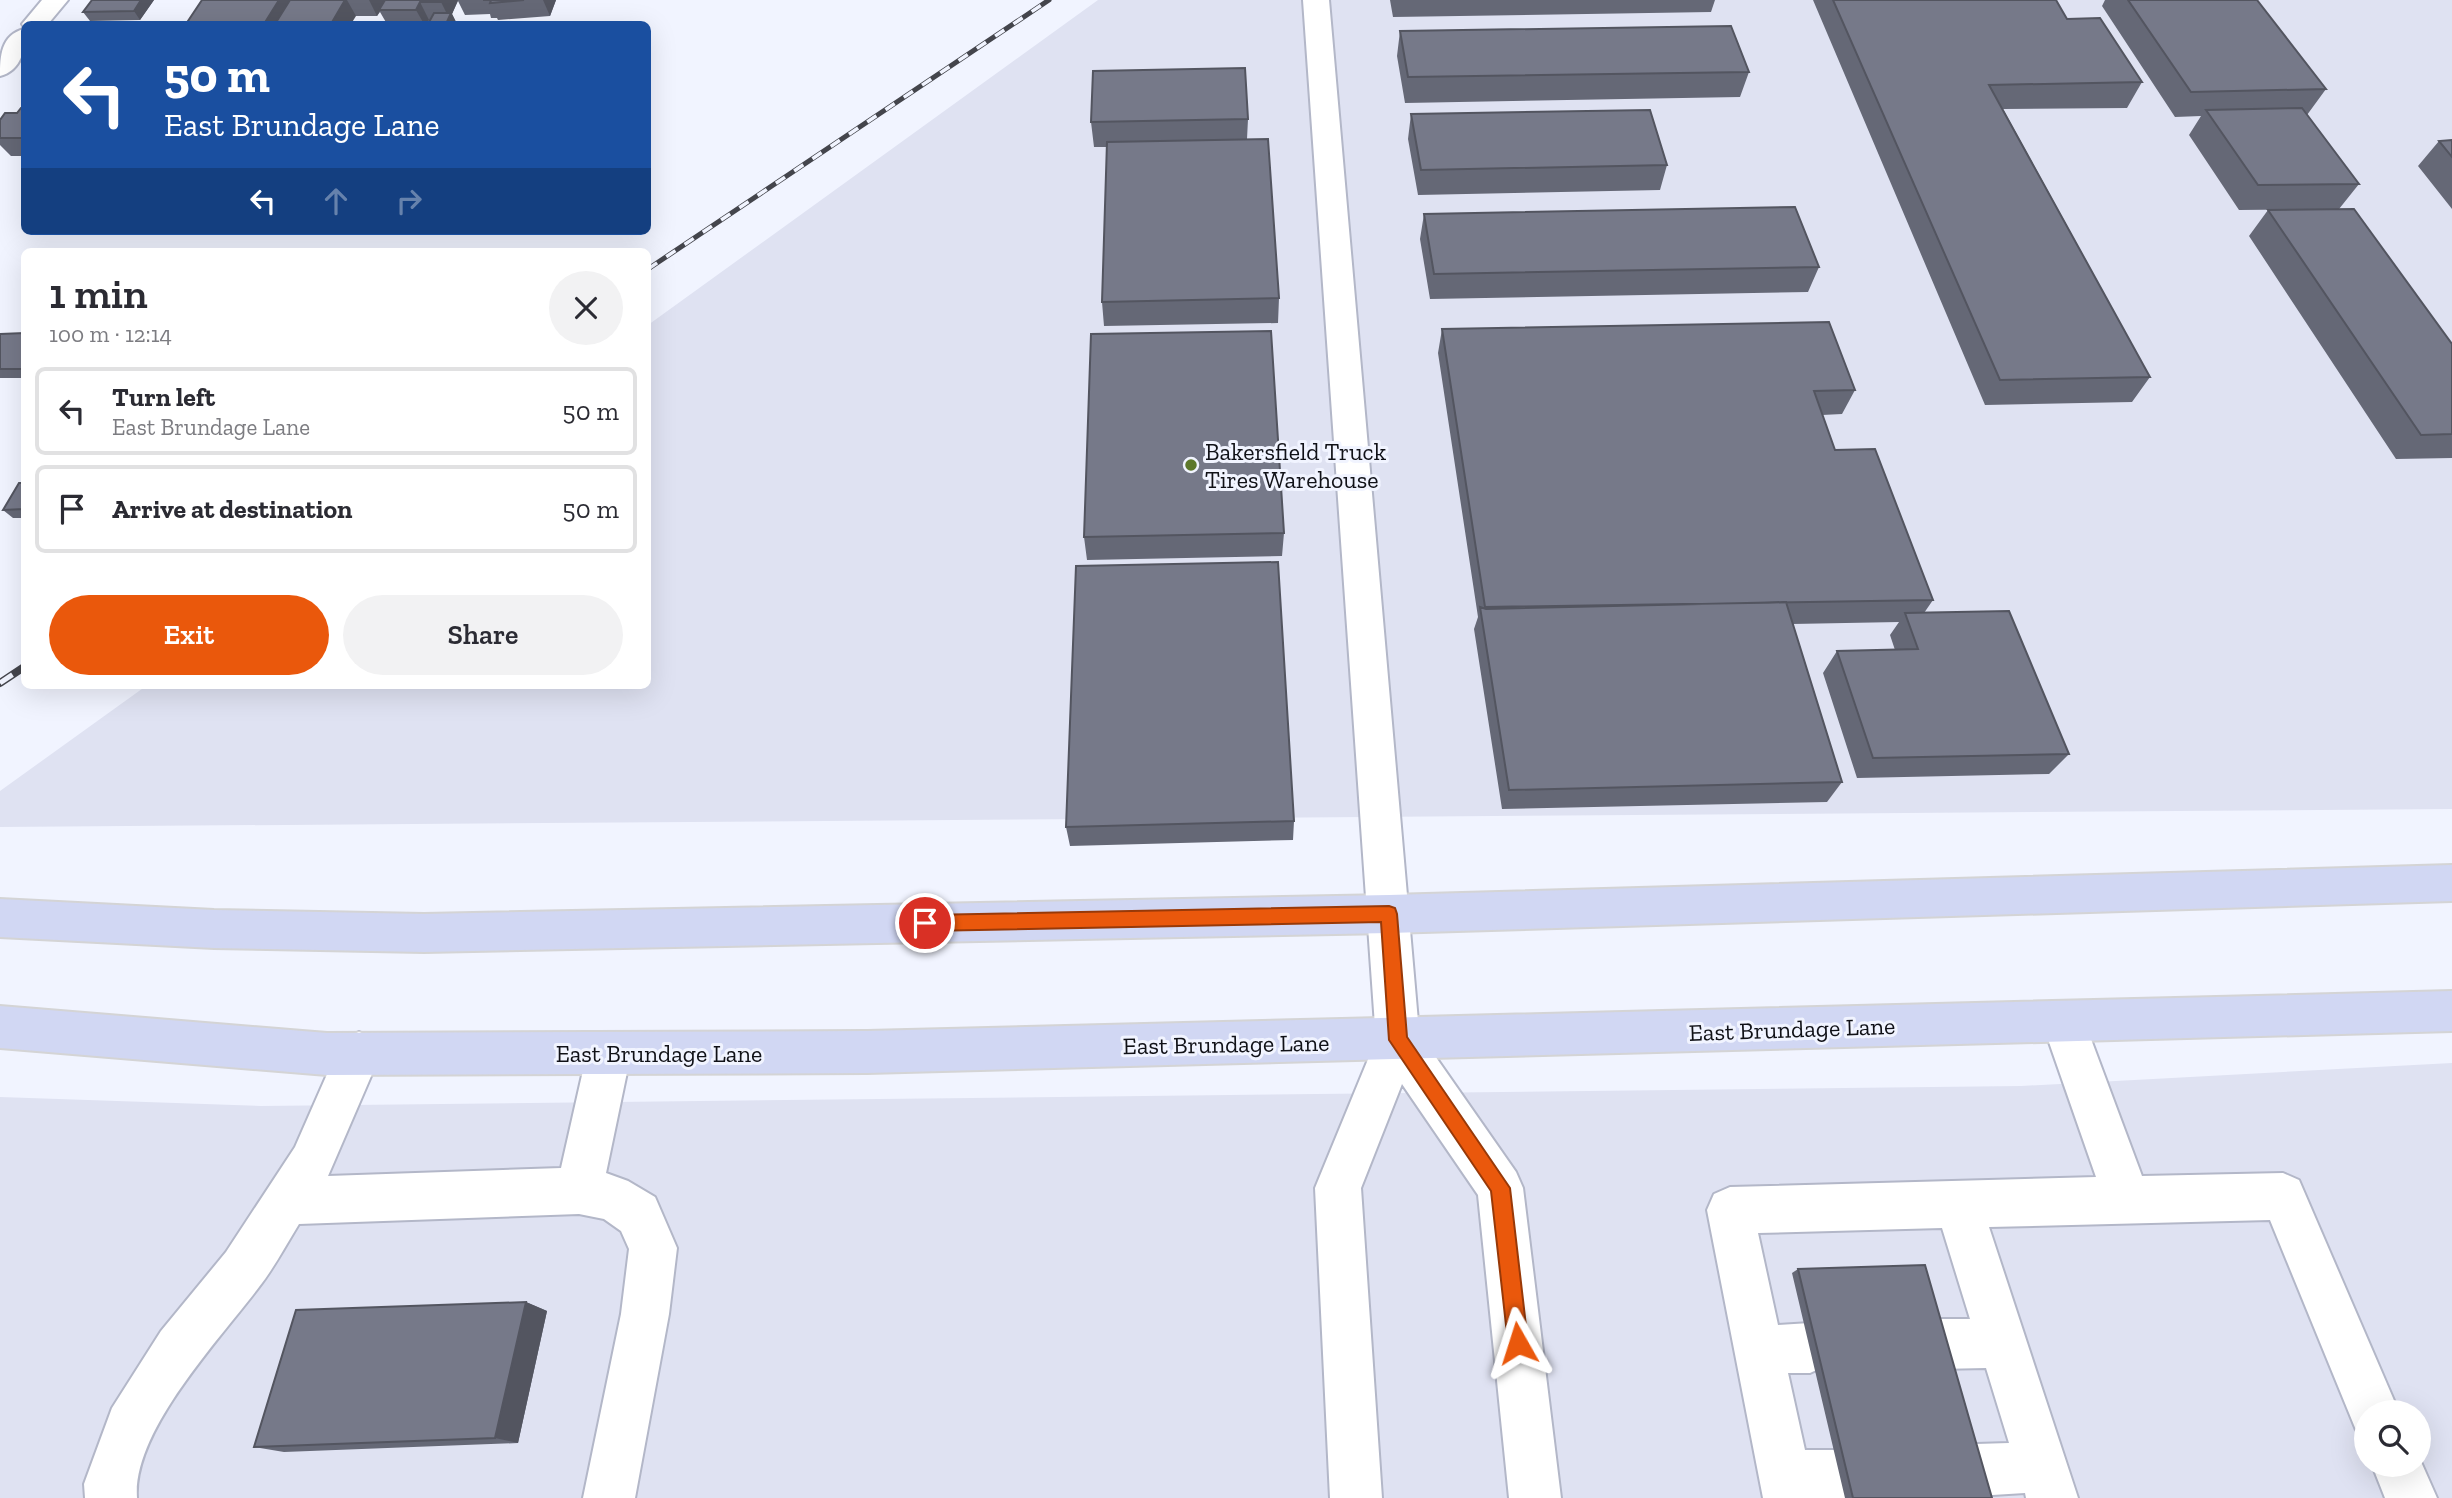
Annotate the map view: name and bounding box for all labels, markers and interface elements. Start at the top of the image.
text: 50 m [164,46,270,105]
icon: left [49,49,140,140]
text: East Brundage Lane [164,106,440,144]
icon: left [244,182,282,220]
icon: ahead [317,182,355,220]
icon: right [390,182,428,220]
text: 1 min [49,268,148,319]
button: close [549,271,623,345]
text: 100 m · 12:14 [49,320,172,348]
text: Turn left [112,381,215,413]
icon: left [53,392,91,430]
text: 50 m [562,395,619,427]
text: East Brundage Lane [112,413,310,441]
place label: Bakersfield Truck Tires Warehouse [1205,437,1387,494]
marker: Bakersfield Truck Tires Warehouse [1183,457,1199,473]
icon: arrive [53,490,91,528]
text: Arrive at destination [112,493,352,525]
text: 50 m [562,493,619,525]
button: Exit [49,595,329,675]
button: Share [343,595,623,675]
pin [895,893,955,953]
icon: arrive [906,904,944,942]
street label: East Brundage Lane [1688,1011,1896,1047]
street label: East Brundage Lane [1122,1028,1330,1060]
street label: East Brundage Lane [556,1039,762,1068]
position arrow [1481,1306,1555,1380]
map controls [2354,1400,2431,1477]
button: search [2354,1400,2431,1477]

